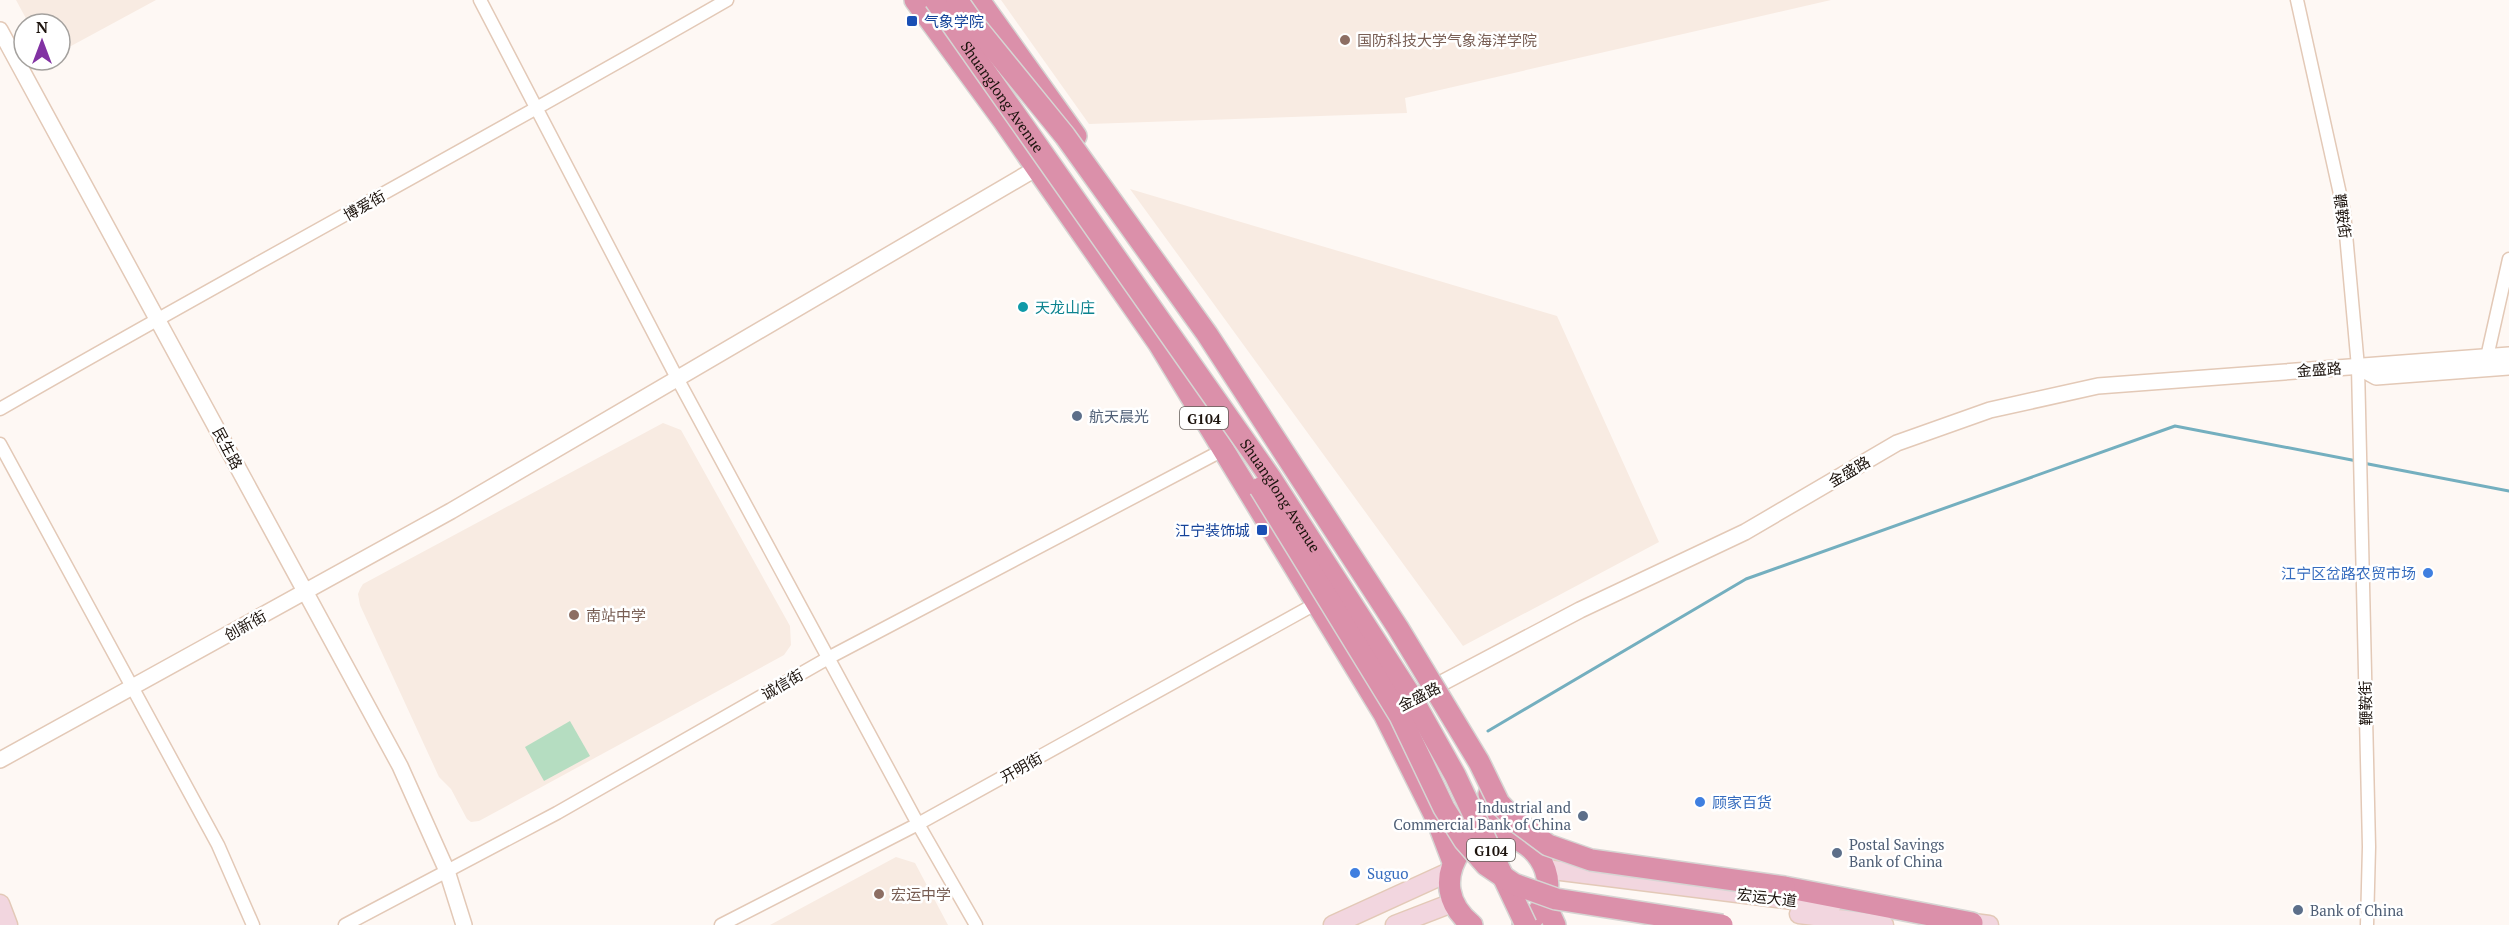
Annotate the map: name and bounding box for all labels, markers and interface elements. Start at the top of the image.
place label: 气象学院 [924,11,984,31]
north arrow [12,12,72,72]
marker: 气象学院 [905,14,919,28]
text: N [36,16,48,38]
place label: 国防科技大学气象海洋学院 [1357,30,1537,50]
marker: 国防科技大学气象海洋学院 [1338,33,1352,47]
street label: Shuanglong Avenue [957,37,1049,156]
street label: 博爱街 [339,185,389,225]
street label: 鞭鞍街 [2330,192,2356,240]
place label: 天龙山庄 [1035,297,1095,317]
marker: 天龙山庄 [1016,300,1030,314]
street label: 金盛路 [2296,357,2342,381]
place label: 航天晨光 [1089,406,1149,426]
road number: G104 [1180,407,1228,429]
marker: 航天晨光 [1070,409,1084,423]
street label: 民生路 [209,423,247,473]
street label: Shuanglong Avenue [1236,435,1326,556]
street label: 金盛路 [1825,451,1873,491]
place label: 江宁装饰城 [1175,520,1250,540]
marker: 江宁装饰城 [1255,523,1269,537]
place label: 江宁区岔路农贸市场 [2281,563,2416,583]
marker: 江宁区岔路农贸市场 [2421,566,2435,580]
street label: 创新街 [220,605,270,645]
place label: 南站中学 [586,605,646,625]
marker: 南站中学 [567,608,581,622]
street label: 诚信街 [758,664,806,704]
street label: 金盛路 [1394,677,1444,715]
street label: 鞭鞍街 [2355,680,2375,726]
street label: 开明街 [996,747,1046,787]
place label: 顾家百货 [1712,792,1772,812]
marker: 顾家百货 [1693,795,1707,809]
place label: Industrial and Commercial Bank of China [1393,797,1571,834]
marker: Industrial and Commercial Bank of China [1576,809,1590,823]
place label: Postal Savings Bank of China [1849,834,1945,871]
road number: G104 [1467,839,1515,861]
marker: Postal Savings Bank of China [1830,846,1844,860]
place label: Suguo [1367,863,1408,883]
marker: Suguo [1348,866,1362,880]
street label: 宏运大道 [1736,883,1798,911]
place label: 宏运中学 [891,884,951,904]
marker: 宏运中学 [872,887,886,901]
place label: Bank of China [2310,900,2404,920]
marker: Bank of China [2291,903,2305,917]

